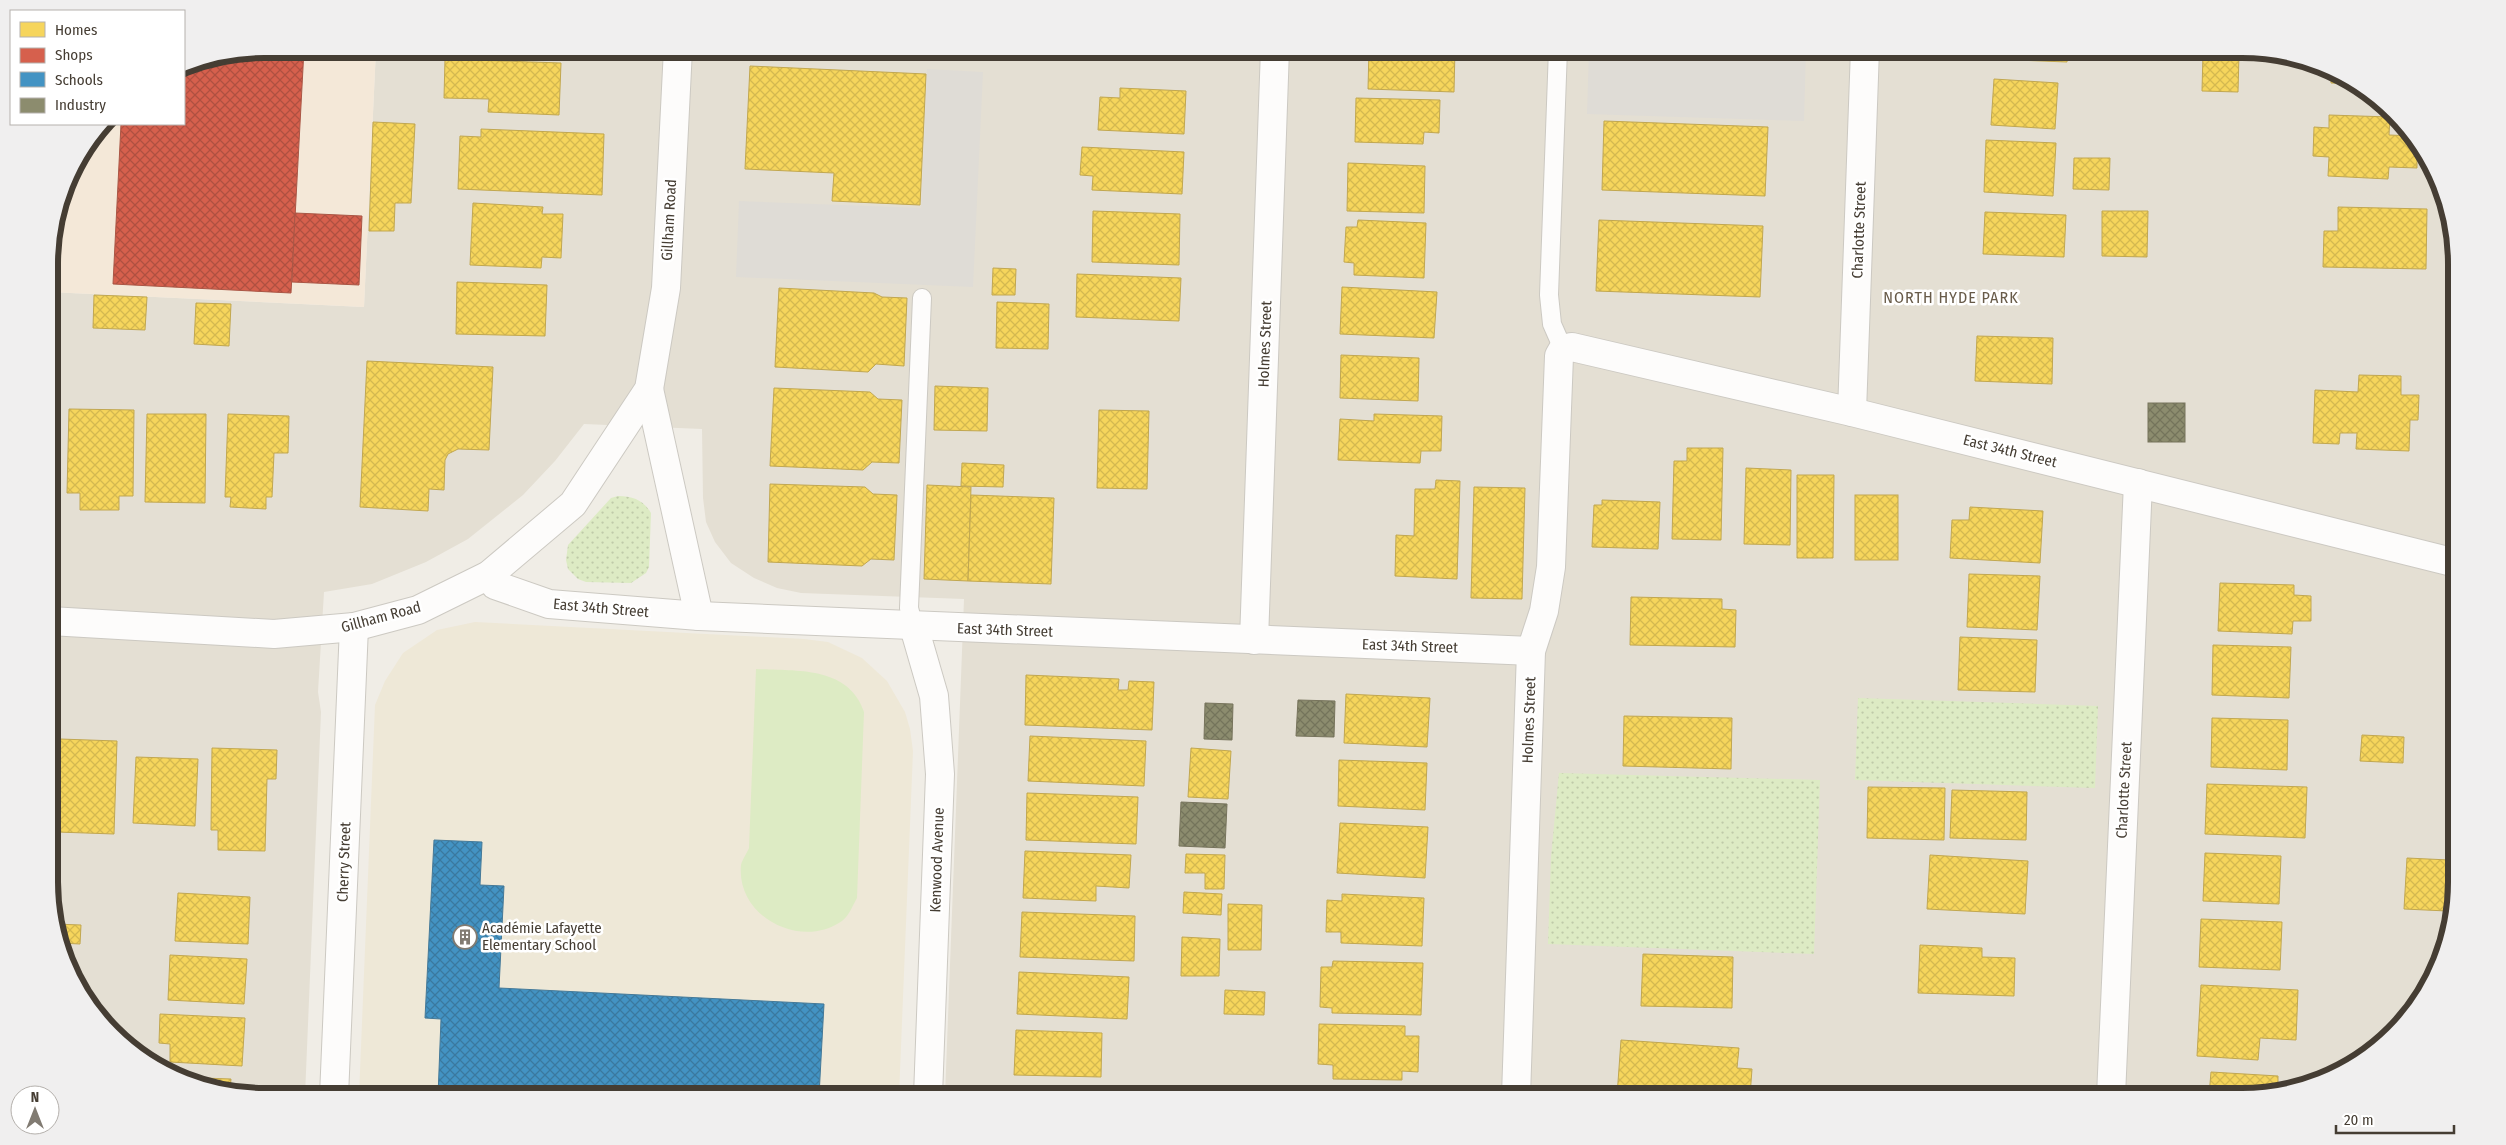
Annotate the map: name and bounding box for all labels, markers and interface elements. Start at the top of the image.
legend [10,10,185,125]
text: Homes [55,21,97,39]
text: Shops [55,46,93,64]
text: Schools [55,71,103,89]
text: Industry [55,96,106,114]
street label: Gillham Road [658,179,680,261]
street label: Charlotte Street [1848,181,1870,279]
district label: NORTH HYDE PARK [1883,288,2019,307]
street label: Holmes Street [1254,300,1276,388]
street label: East 34th Street [1961,431,2059,471]
street label: East 34th Street [552,595,650,621]
street label: Gillham Road [339,598,423,636]
street label: East 34th Street [957,619,1053,641]
street label: East 34th Street [1362,635,1458,657]
street label: Holmes Street [1518,676,1540,764]
street label: Charlotte Street [2112,741,2136,839]
street label: Kenwood Avenue [926,807,948,913]
street label: Cherry Street [334,821,354,902]
place label: Académie Lafayette Elementary School [482,919,602,954]
building icon: Académie Lafayette Elementary School [452,924,478,950]
north arrow [10,1085,60,1135]
text: N [31,1089,39,1106]
scale bar [2336,1102,2454,1134]
text: 20 m [2344,1111,2374,1129]

